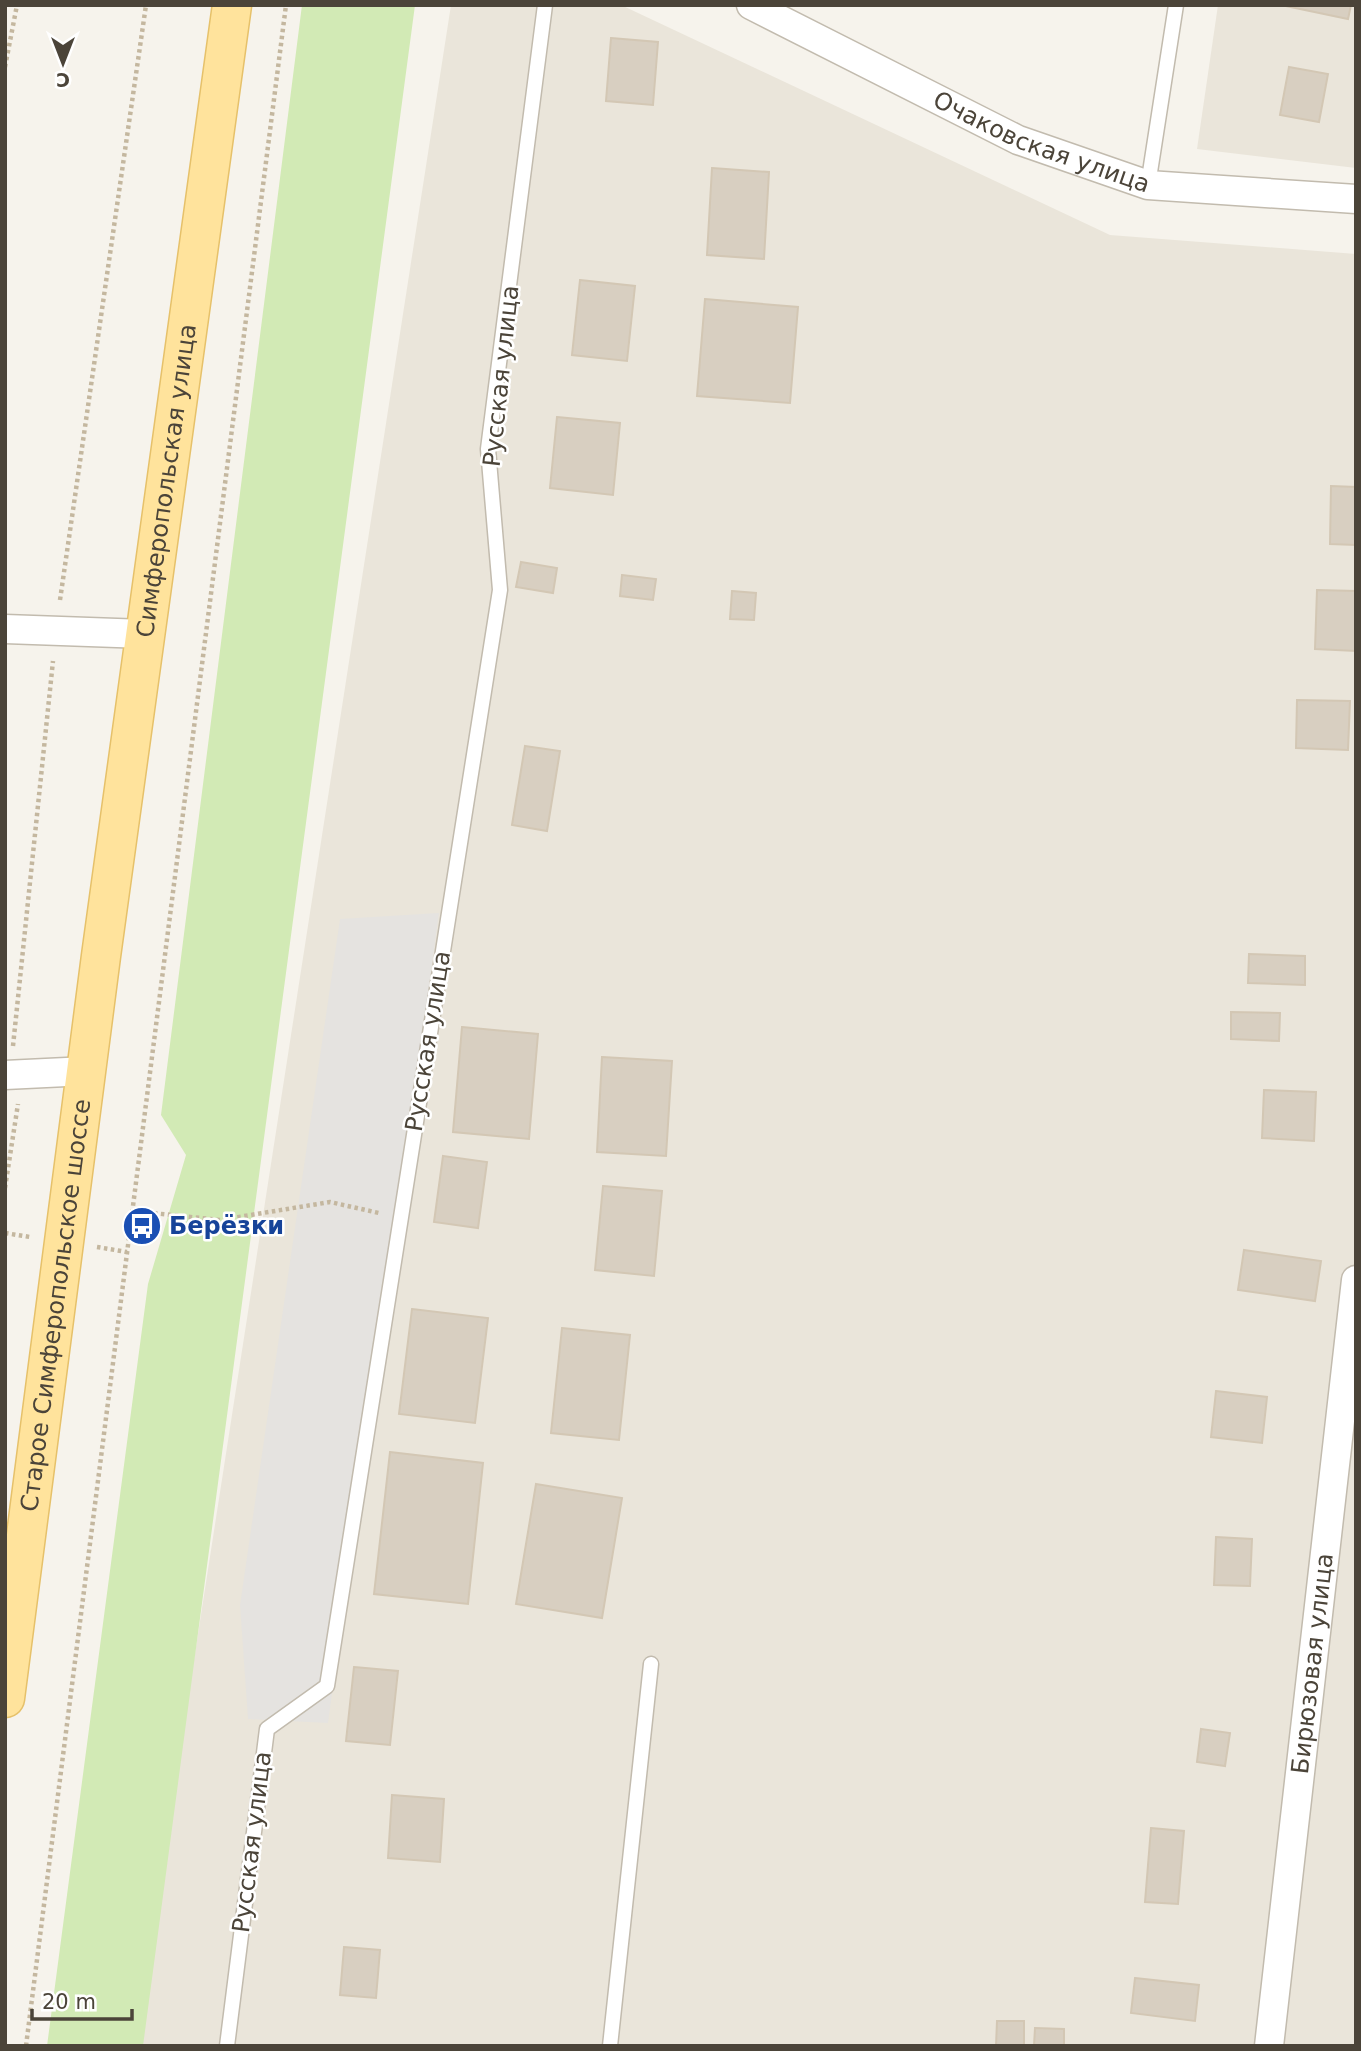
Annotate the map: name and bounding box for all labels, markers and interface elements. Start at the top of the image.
north arrow [28,28,98,98]
text: С [56,69,70,91]
street label: Очаковская улица [929,85,1154,199]
street label: Русская улица [478,284,524,468]
street label: Симферопольская улица [131,322,202,639]
street label: Русская улица [400,949,456,1133]
street label: Старое Симферопольское шоссе [15,1097,96,1513]
bus stop icon: Берёзки [121,1205,163,1247]
place label: Берёзки [169,1212,284,1240]
street label: Бирюзовая улица [1286,1552,1339,1775]
street label: Русская улица [227,1750,277,1934]
scale bar [32,1978,131,2022]
text: 20 m [42,1990,96,2014]

